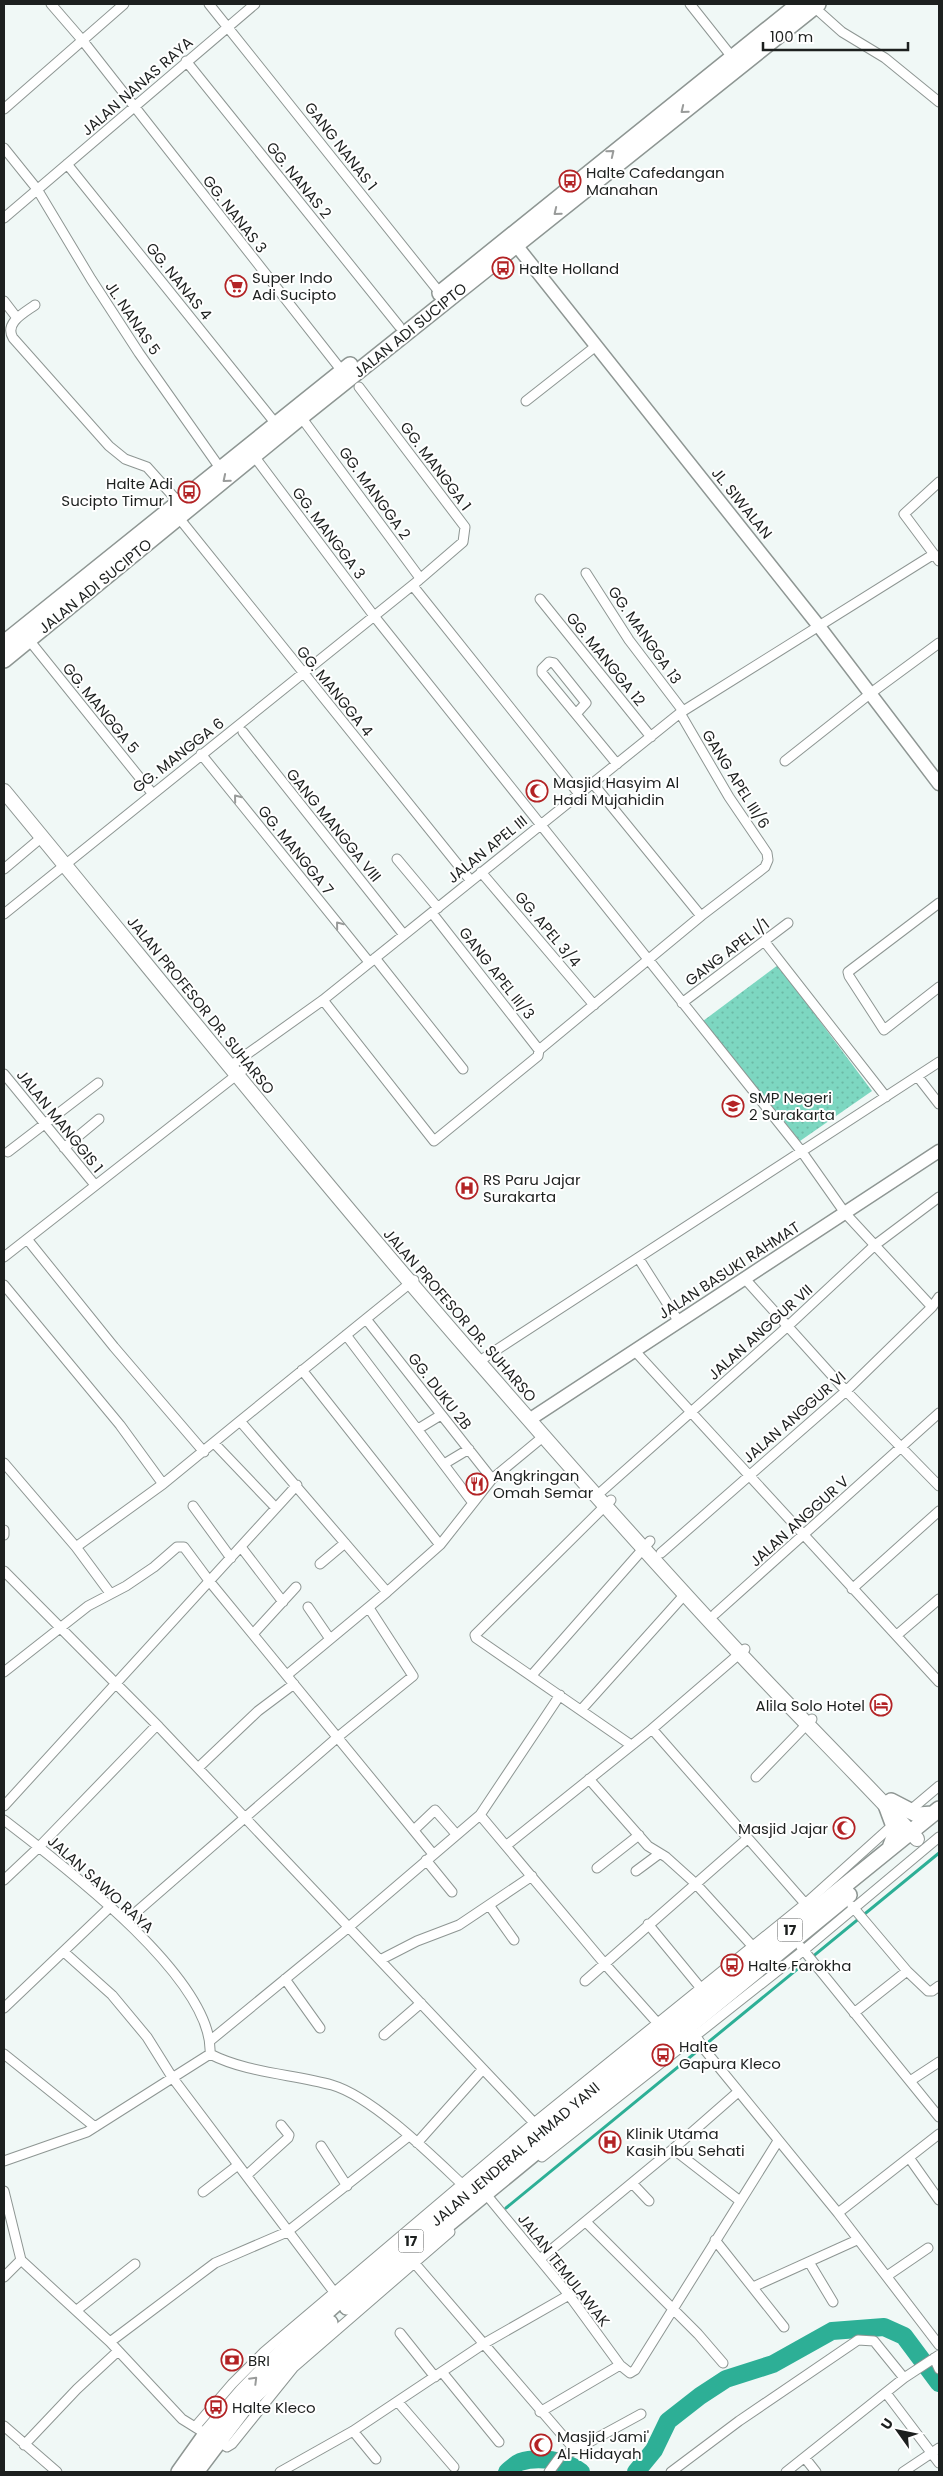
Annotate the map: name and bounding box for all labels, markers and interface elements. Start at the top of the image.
scale bar [763,20,908,52]
text: 100 m [770,26,813,47]
street label: JALAN NANAS RAYA [77,32,197,140]
street label: GANG NANAS 1 [300,97,382,195]
one-way arrow [681,105,690,113]
street label: GG. NANAS 2 [261,137,337,223]
one-way arrow [606,150,615,159]
place label: Halte Cafedangan Manahan [586,162,725,200]
bus stop icon: Halte Cafedangan Manahan [558,169,582,193]
street label: GG. NANAS 3 [198,171,272,257]
one-way arrow [553,206,563,215]
street label: GG. NANAS 4 [141,238,217,324]
bus stop icon: Halte Holland [491,256,515,280]
place label: Halte Holland [519,258,619,279]
place label: Super Indo Adi Sucipto [252,267,336,305]
supermarket icon: Super Indo Adi Sucipto [224,274,248,298]
street label: JL. NANAS 5 [100,277,166,359]
street label: JALAN ADI SUCIPTO [349,278,471,382]
street label: GG. MANGGA 1 [396,417,476,515]
street label: GG. MANGGA 2 [334,442,416,544]
street label: JL. SIWALAN [707,463,777,543]
place label: Halte Adi Sucipto Timur 1 [61,473,173,511]
one-way arrow [223,473,232,482]
bus stop icon: Halte Adi Sucipto Timur 1 [177,480,201,504]
street label: GG. MANGGA 3 [287,483,371,583]
street label: JALAN ADI SUCIPTO [34,534,156,638]
street label: GG. MANGGA 13 [603,582,687,688]
street label: GG. MANGGA 12 [562,608,650,710]
street label: GG. MANGGA 4 [292,641,378,741]
street label: GG. MANGGA 5 [58,658,144,758]
street label: GG. MANGGA 6 [128,713,228,797]
street label: GANG APEL III/6 [697,726,775,832]
street label: GANG MANGGA VIII [282,764,386,886]
place label: Masjid Hasyim Al Hadi Mujahidin [553,772,679,810]
mosque icon: Masjid Hasyim Al Hadi Mujahidin [525,779,549,803]
one-way arrow [234,795,242,804]
street label: GG. MANGGA 7 [253,801,339,899]
street label: JALAN APEL III [443,810,531,888]
street label: GG. APEL 3/4 [510,887,586,971]
street label: JALAN PROFESOR DR. SUHARSO [122,911,280,1099]
street label: GANG APEL I/1 [681,913,773,991]
one-way arrow [335,921,344,930]
street label: GANG APEL III/3 [454,922,540,1024]
street label: JALAN MANGGIS 1 [12,1065,108,1177]
place label: SMP Negeri 2 Surakarta [749,1087,835,1125]
school or university icon: SMP Negeri 2 Surakarta [721,1094,745,1118]
place label: RS Paru Jajar Surakarta [483,1169,581,1207]
hospital icon: RS Paru Jajar Surakarta [455,1176,479,1200]
street label: JALAN BASUKI RAHMAT [654,1216,804,1324]
street label: JALAN PROFESOR DR. SUHARSO [379,1224,541,1406]
street label: JALAN ANGGUR VII [703,1279,817,1385]
street label: GG. DUKU 2B [403,1348,477,1434]
street label: JALAN ANGGUR VI [738,1366,850,1468]
place label: Angkringan Omah Semar [493,1465,594,1503]
street label: JALAN ANGGUR V [745,1471,853,1571]
restaurant icon: Angkringan Omah Semar [465,1472,489,1496]
hotel icon: Alila Solo Hotel [869,1693,893,1717]
place label: Alila Solo Hotel [756,1695,865,1716]
mosque icon: Masjid Jajar [832,1816,856,1840]
place label: Masjid Jajar [738,1818,828,1839]
street label: JALAN SAWO RAYA [43,1830,159,1938]
road number: 17 [778,1918,802,1942]
bus stop icon: Halte Farokha [720,1953,744,1977]
place label: Halte Farokha [748,1955,851,1976]
place label: Halte Gapura Kleco [679,2036,781,2074]
bus stop icon: Halte Gapura Kleco [651,2043,675,2067]
street label: JALAN JENDERAL AHMAD YANI [426,2077,604,2231]
place label: Klinik Utama Kasih Ibu Sehati [626,2123,745,2161]
hospital icon: Klinik Utama Kasih Ibu Sehati [598,2130,622,2154]
street label: JALAN TEMULAWAK [513,2209,615,2331]
road number: 17 [398,2230,424,2252]
bank icon: BRI [220,2348,244,2372]
place label: BRI [248,2350,270,2371]
one-way arrow [248,2377,257,2386]
bus stop icon: Halte Kleco [204,2395,228,2419]
place label: Halte Kleco [232,2397,316,2418]
north arrow [873,2406,923,2456]
text: U [876,2414,898,2434]
place label: Masjid Jami' Al-Hidayah [557,2426,649,2464]
mosque icon: Masjid Jami' Al-Hidayah [529,2433,553,2457]

